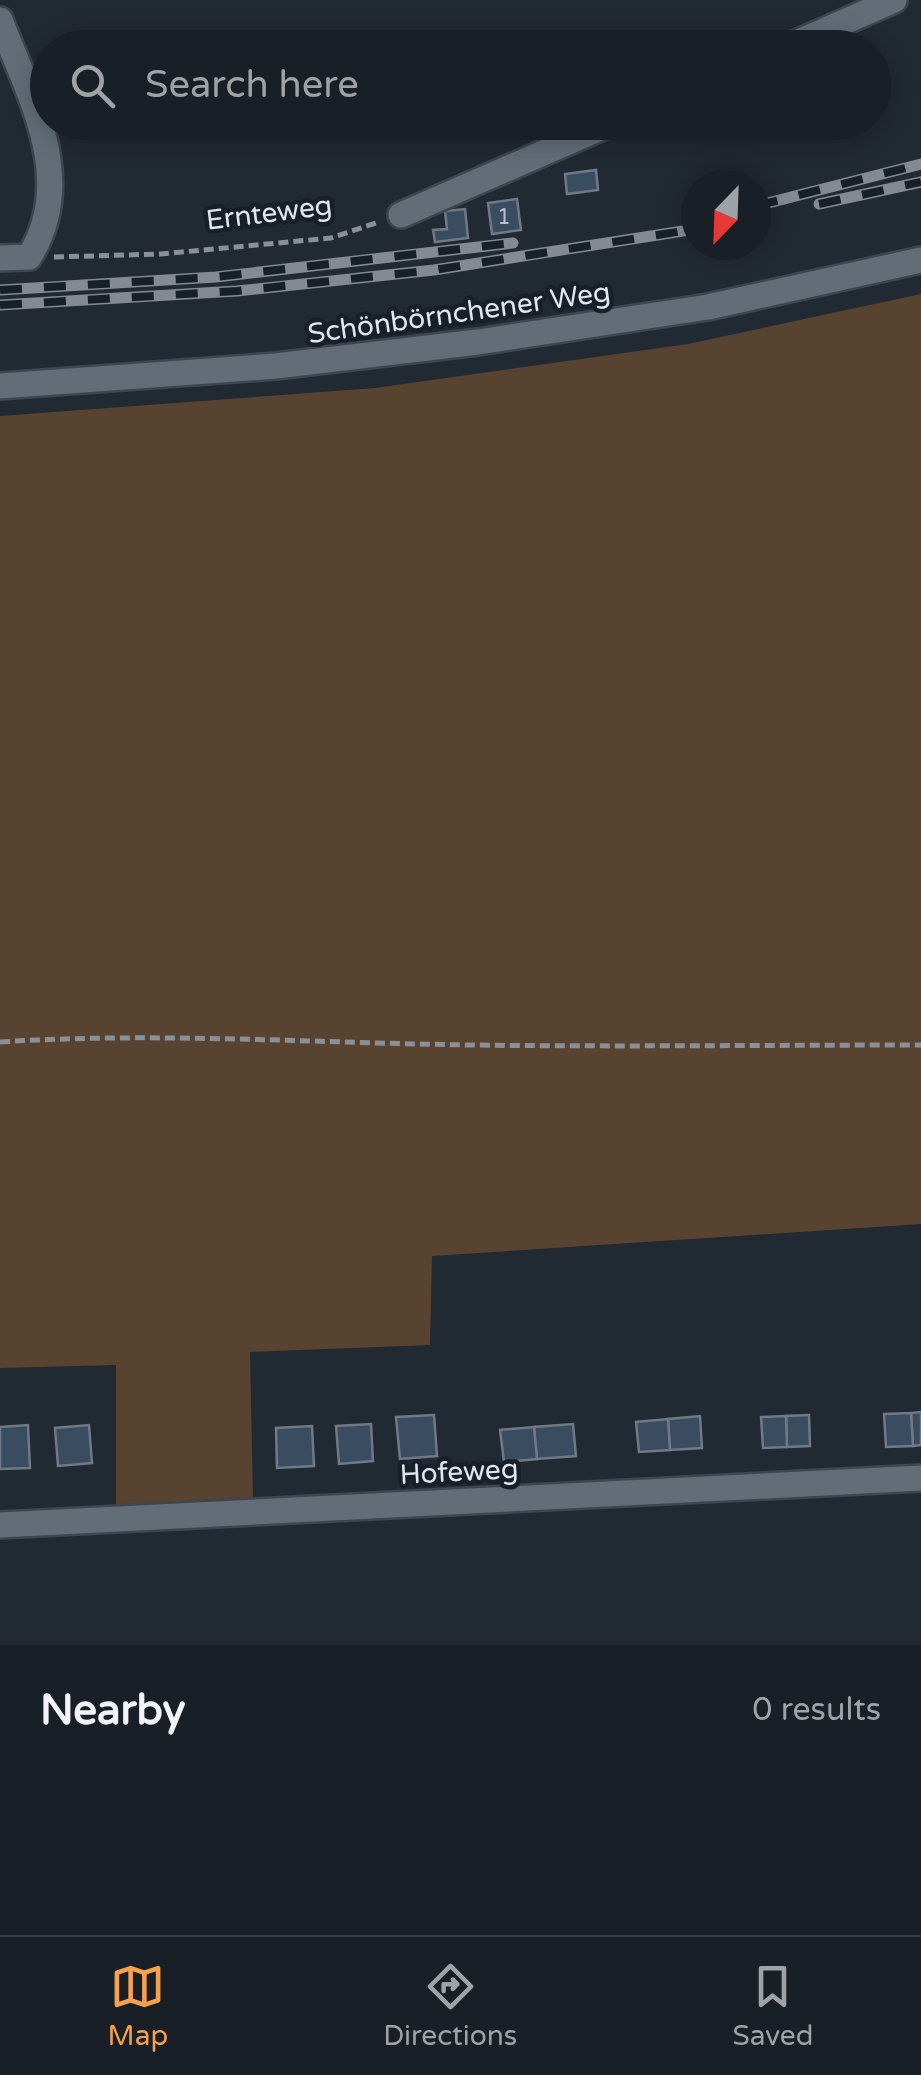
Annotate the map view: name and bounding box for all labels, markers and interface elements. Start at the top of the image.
search box [30,30,891,140]
icon: search [65,58,120,113]
text: Search here [145,62,359,108]
north arrow [681,170,771,260]
street label: Ernteweg [204,188,334,238]
house number: 1 [497,204,511,230]
street label: Schönbörnchener Weg [306,275,613,351]
street label: Hofeweg [399,1452,519,1492]
text: Nearby [40,1685,185,1736]
text: 0 results [752,1691,881,1729]
tab: Map [108,1959,168,2053]
tab: Directions [383,1959,517,2053]
tab: Saved [732,1959,813,2053]

